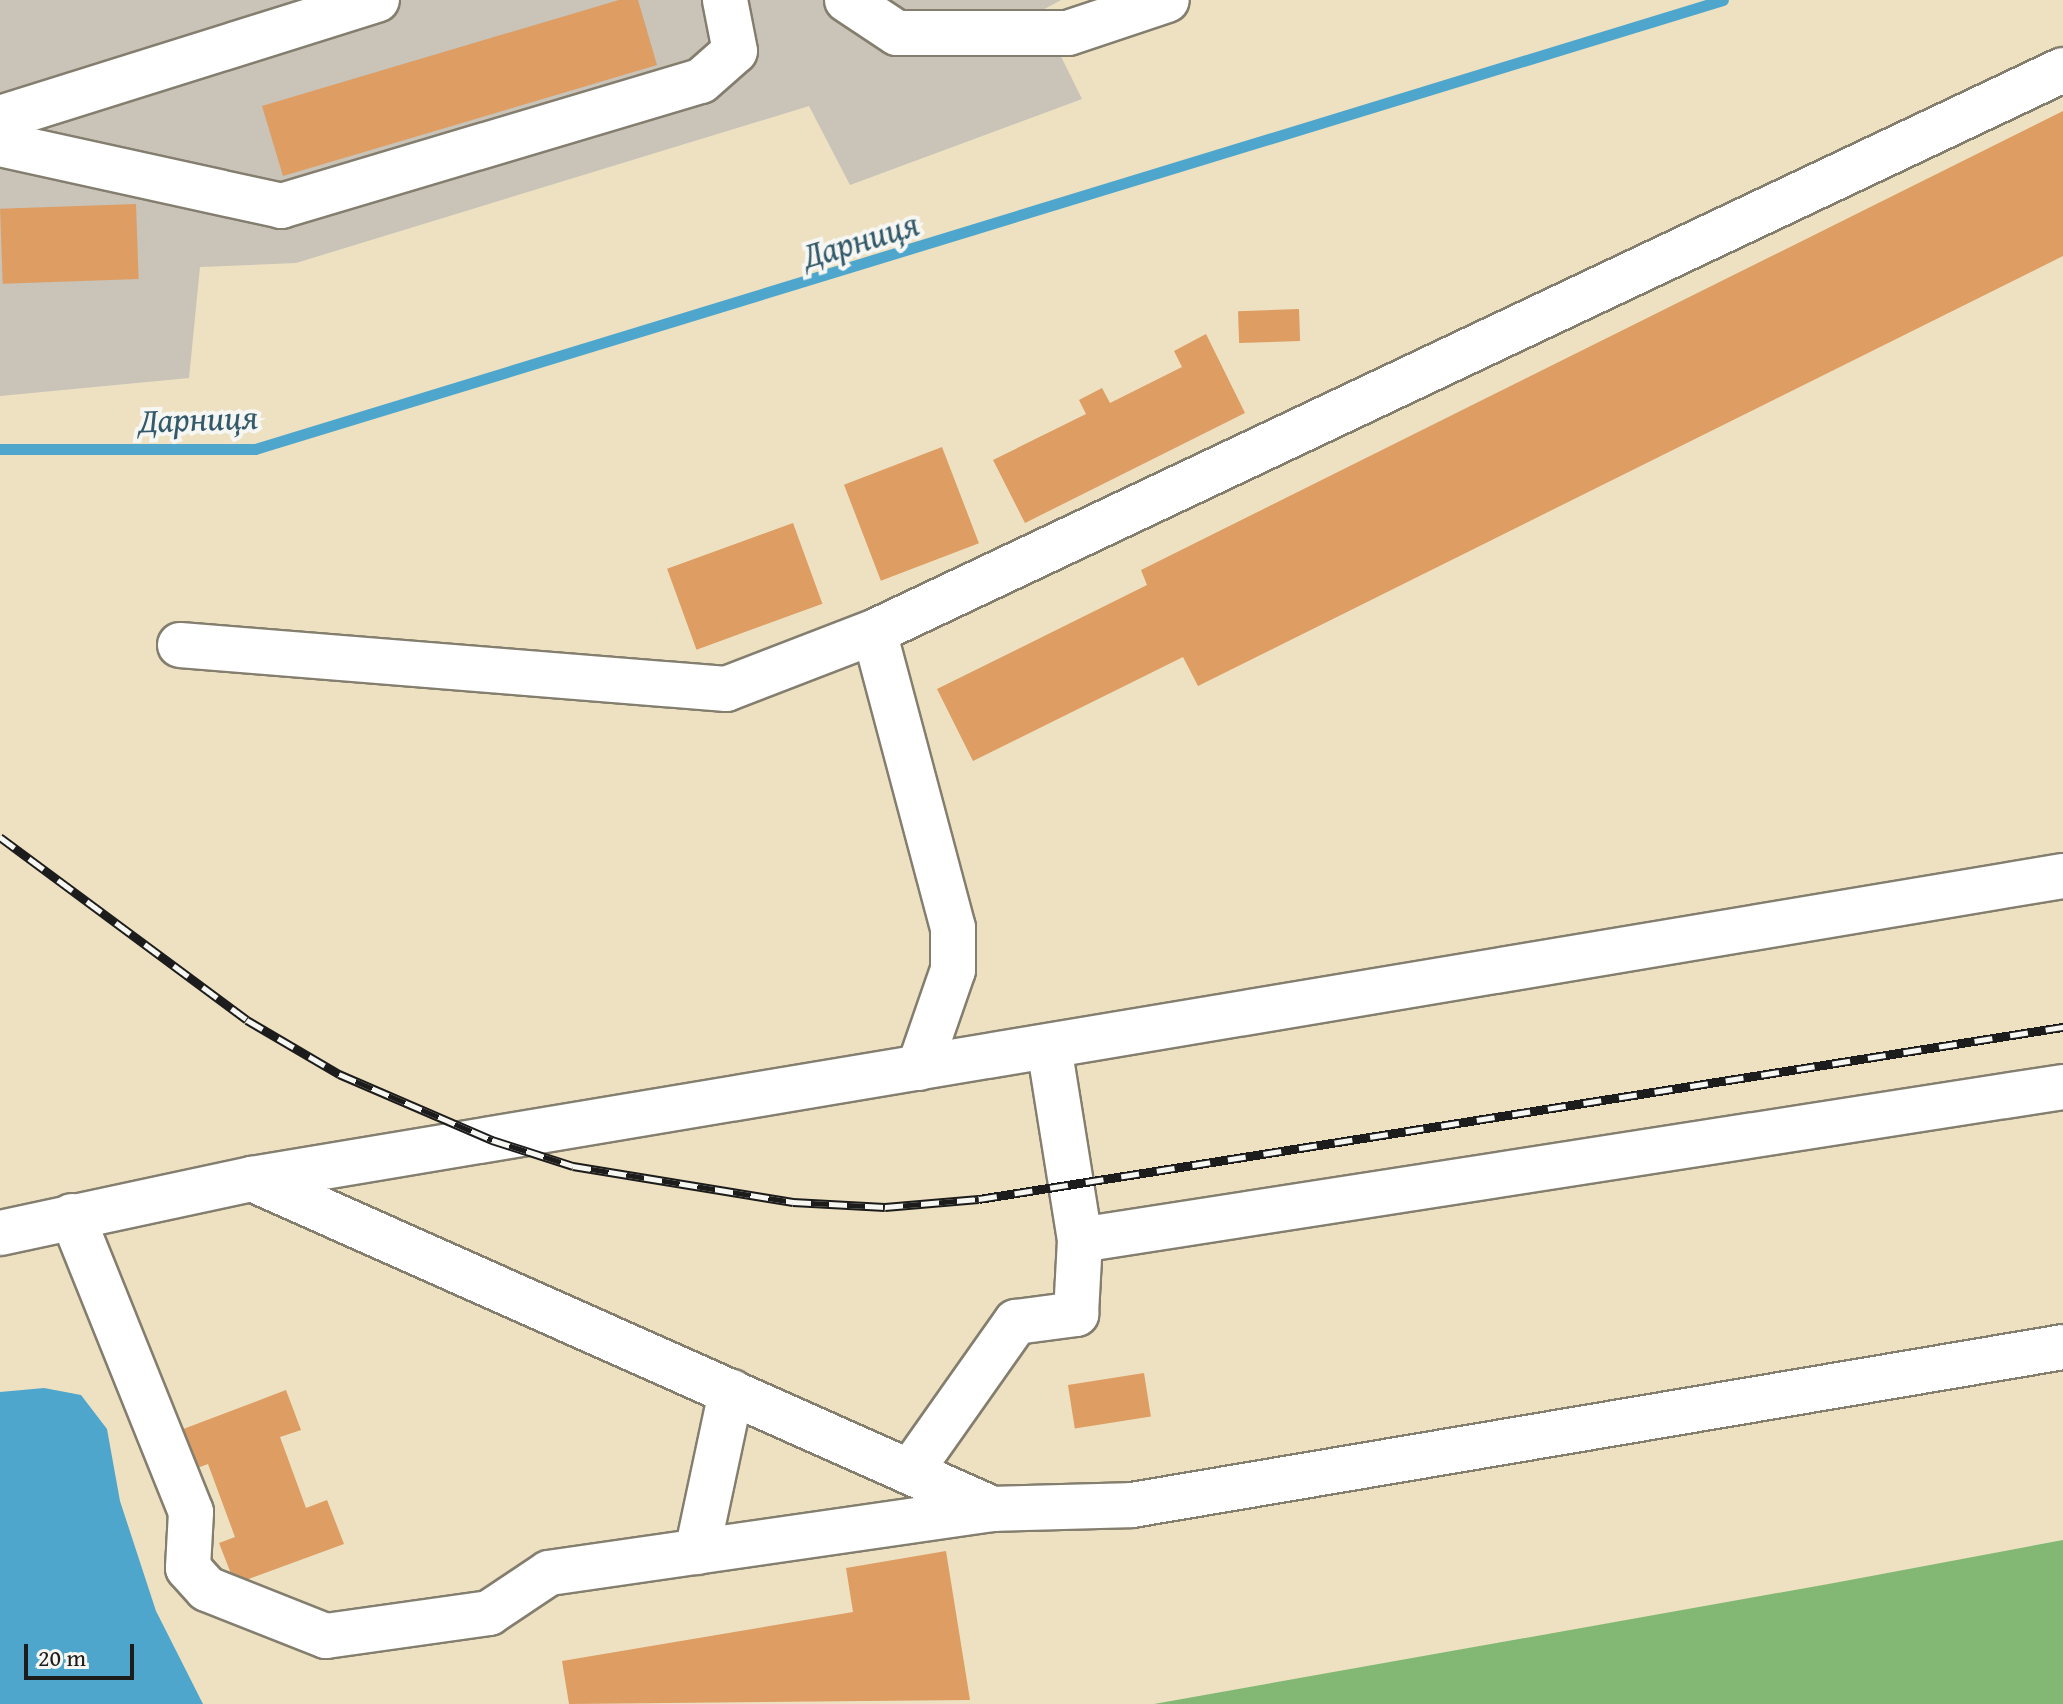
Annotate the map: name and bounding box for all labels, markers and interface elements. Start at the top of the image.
water label: Дарниця [797,202,923,276]
water label: Дарниця [137,396,259,440]
scale bar [28,1628,138,1678]
text: 20 m [38,1640,86,1675]

